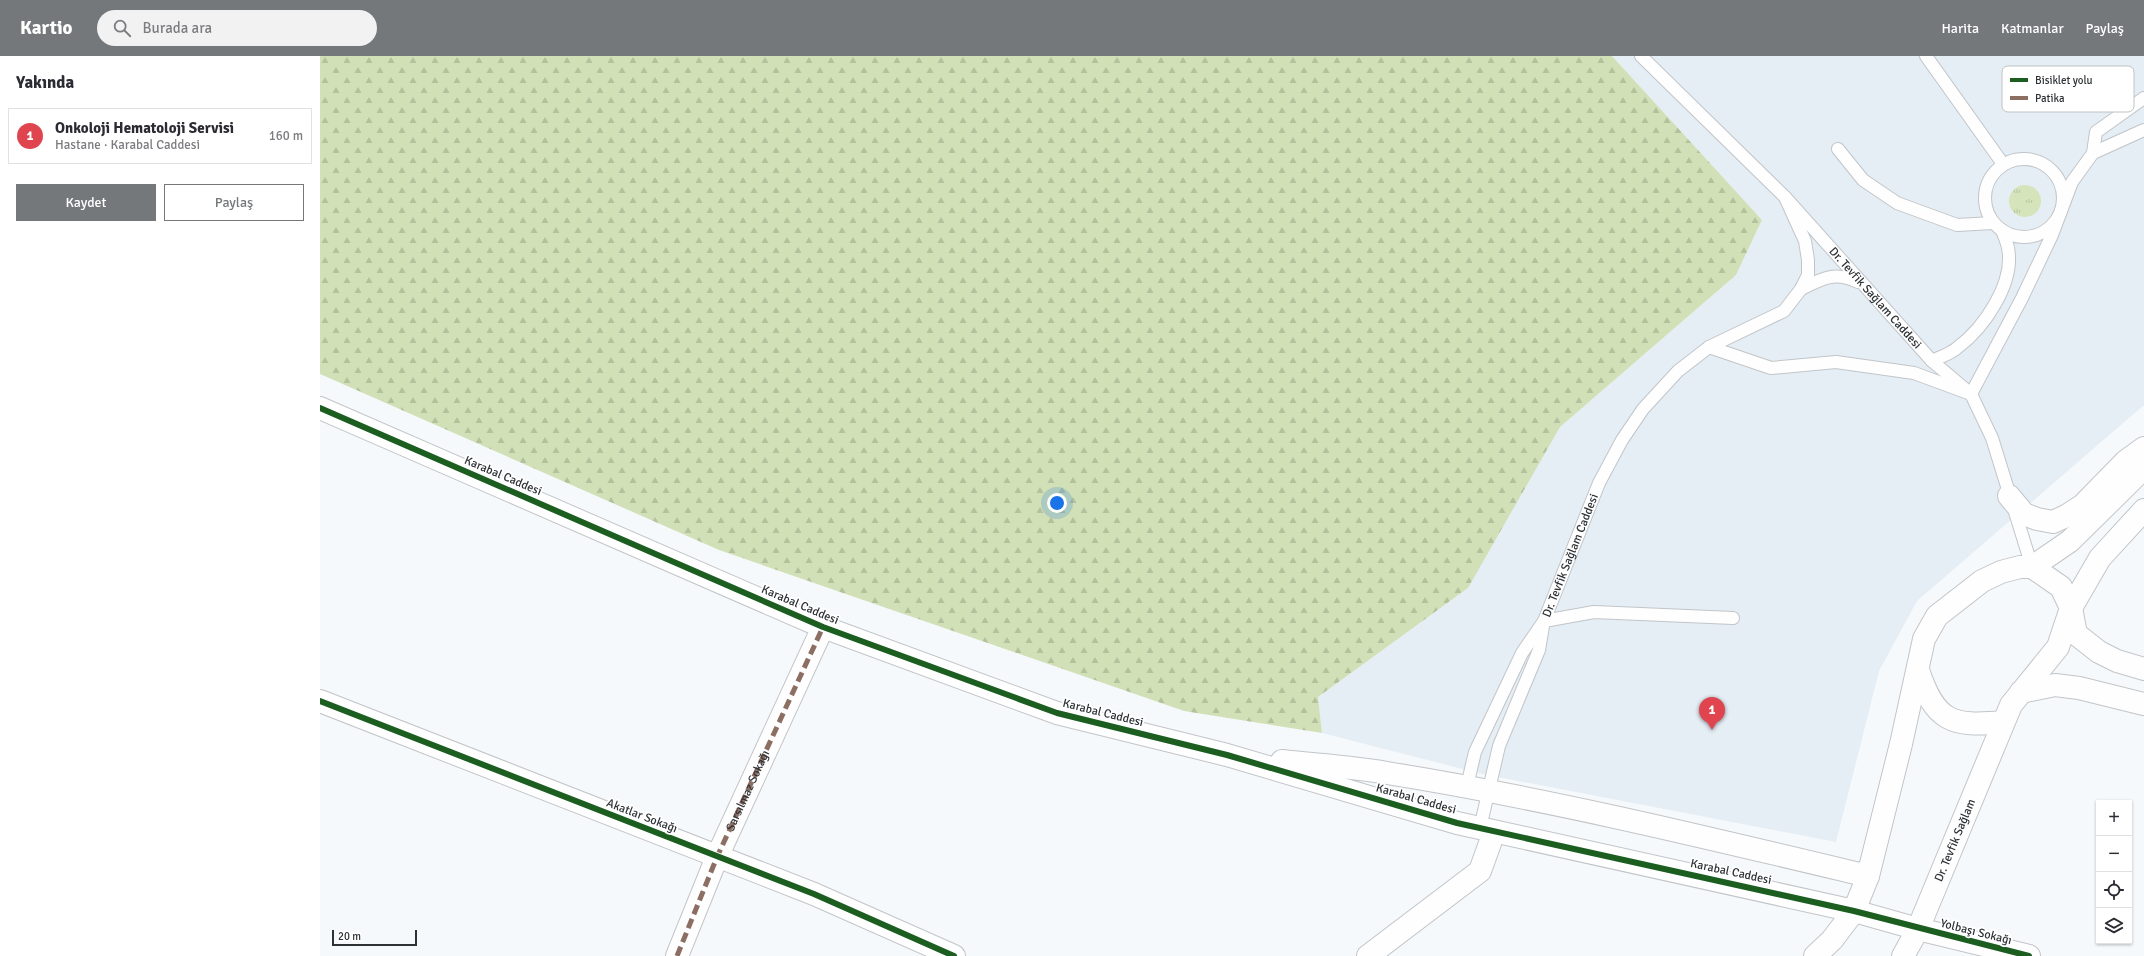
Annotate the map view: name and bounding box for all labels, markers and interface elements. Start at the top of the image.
search box [97,10,377,46]
text: Kartio [20,16,73,40]
icon: search [111,17,133,39]
text: Burada ara [143,19,212,37]
text: Harita [1941,20,1979,37]
text: Katmanlar [2001,20,2064,37]
text: Paylaş [2086,20,2124,37]
legend [2002,66,2134,112]
text: Yakında [16,72,74,93]
text: Bisiklet yolu [2035,74,2093,87]
text: Patika [2035,92,2065,105]
text: Onkoloji Hematoloji Servisi [55,119,234,137]
text: 1 [26,128,34,144]
text: 160 m [269,128,303,144]
text: Hastane · Karabal Caddesi [55,137,200,153]
button: Kaydet [16,184,156,221]
button: Paylaş [164,184,304,221]
street label: Dr. Tevfik Sağlam Caddesi [1826,244,1925,352]
street label: Karabal Caddesi [462,453,544,499]
street label: Dr. Tevfik Sağlam Caddesi [1539,491,1601,619]
your location [1047,493,1067,513]
street label: Karabal Caddesi [759,582,841,628]
street label: Karabal Caddesi [1061,696,1145,730]
pin: 1 [1699,697,1725,730]
street label: Sarsılmaz Sokağı [723,748,773,833]
street label: Karabal Caddesi [1374,780,1458,818]
street label: Akatlar Sokağı [604,796,680,836]
street label: Dr. Tevfik Sağlam [1931,797,1979,884]
map controls [2096,800,2132,944]
button: + [2096,800,2132,836]
button: − [2096,836,2132,872]
street label: Karabal Caddesi [1689,856,1773,888]
button: locate [2096,872,2132,908]
button: layers [2096,908,2132,944]
street label: Yolbaşı Sokağı [1939,916,2013,948]
scale bar [332,928,417,947]
text: 20 m [338,930,361,943]

